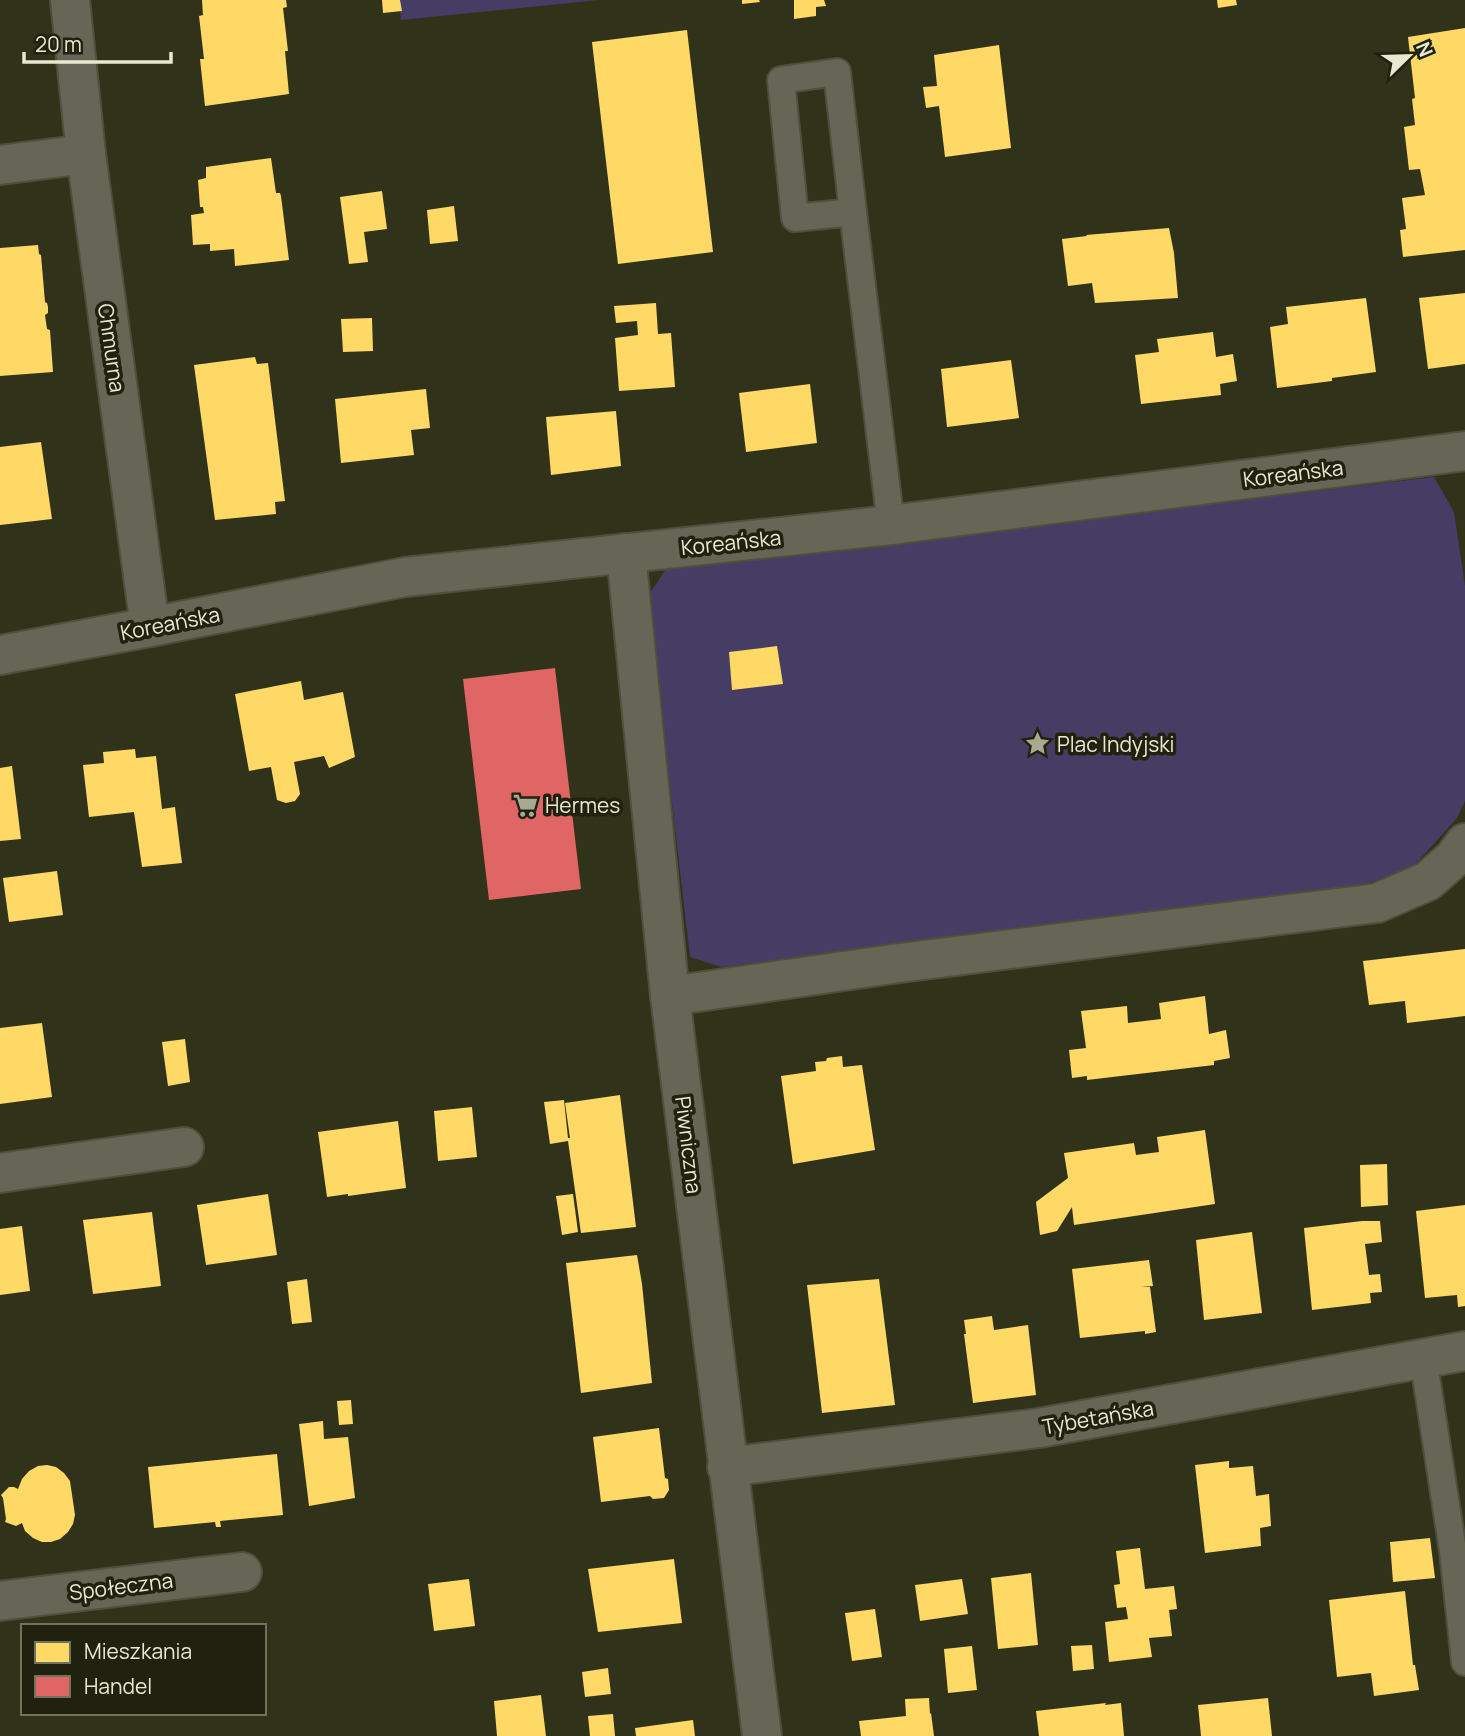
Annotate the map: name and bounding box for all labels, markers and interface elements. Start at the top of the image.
scale bar [24,21,172,65]
north arrow [1374,21,1444,91]
text: 20 m [35,30,82,58]
text: N [1410,38,1439,61]
street label: Chmurna [92,302,132,394]
street label: Koreańska [1241,453,1345,493]
street label: Koreańska [679,523,783,561]
street label: Koreańska [118,600,222,646]
place icon: Plac Indyjski [1023,730,1051,758]
place label: Plac Indyjski [1057,730,1175,758]
supermarket icon: Hermes [511,791,539,819]
place label: Hermes [545,791,620,819]
street label: Piwniczna [669,1095,709,1195]
street label: Tybetańska [1040,1393,1156,1441]
street label: Społeczna [67,1566,175,1606]
legend [21,1624,266,1715]
text: Mieszkania [84,1637,192,1665]
text: Handel [84,1672,152,1700]

